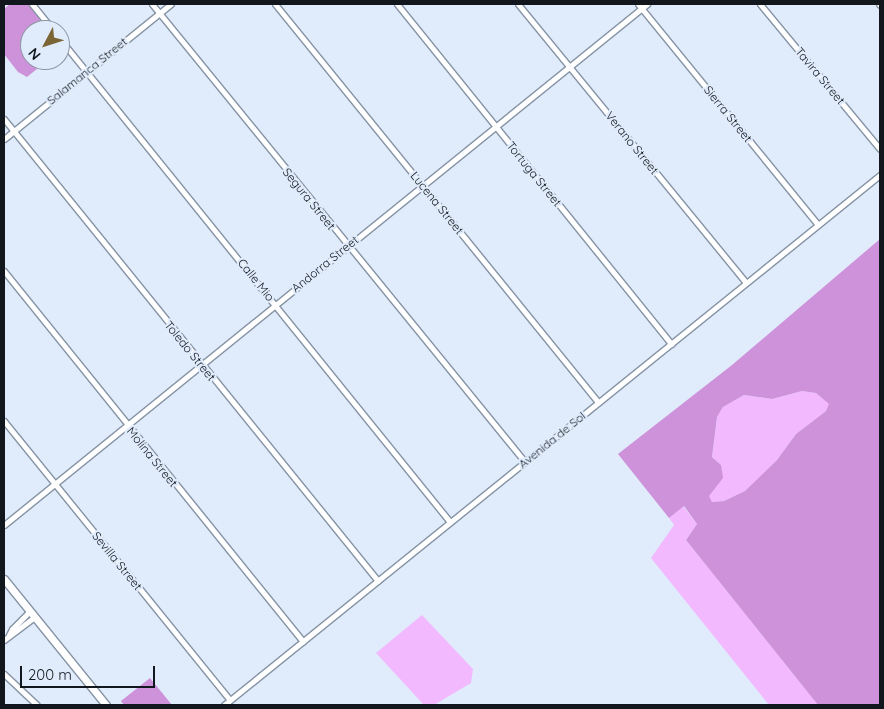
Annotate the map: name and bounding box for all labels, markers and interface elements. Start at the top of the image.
north arrow [20,20,70,70]
street label: Salamanca Street [44,34,130,108]
text: N [24,44,44,64]
street label: Tavira Street [792,45,848,107]
street label: Sierra Street [701,83,755,145]
street label: Verano Street [602,109,662,177]
street label: Tortuga Street [503,139,565,209]
street label: Segura Street [280,165,338,233]
street label: Lucena Street [407,169,467,237]
street label: Andorra Street [289,233,361,295]
street label: Calle Mio [235,256,277,304]
street label: Toledo Street [161,318,219,384]
street label: Avenida de Sol [516,409,588,471]
street label: Molina Street [124,424,180,490]
street label: Sevilla Street [89,529,145,593]
scale bar [22,656,158,688]
text: 200 m [28,665,72,684]

